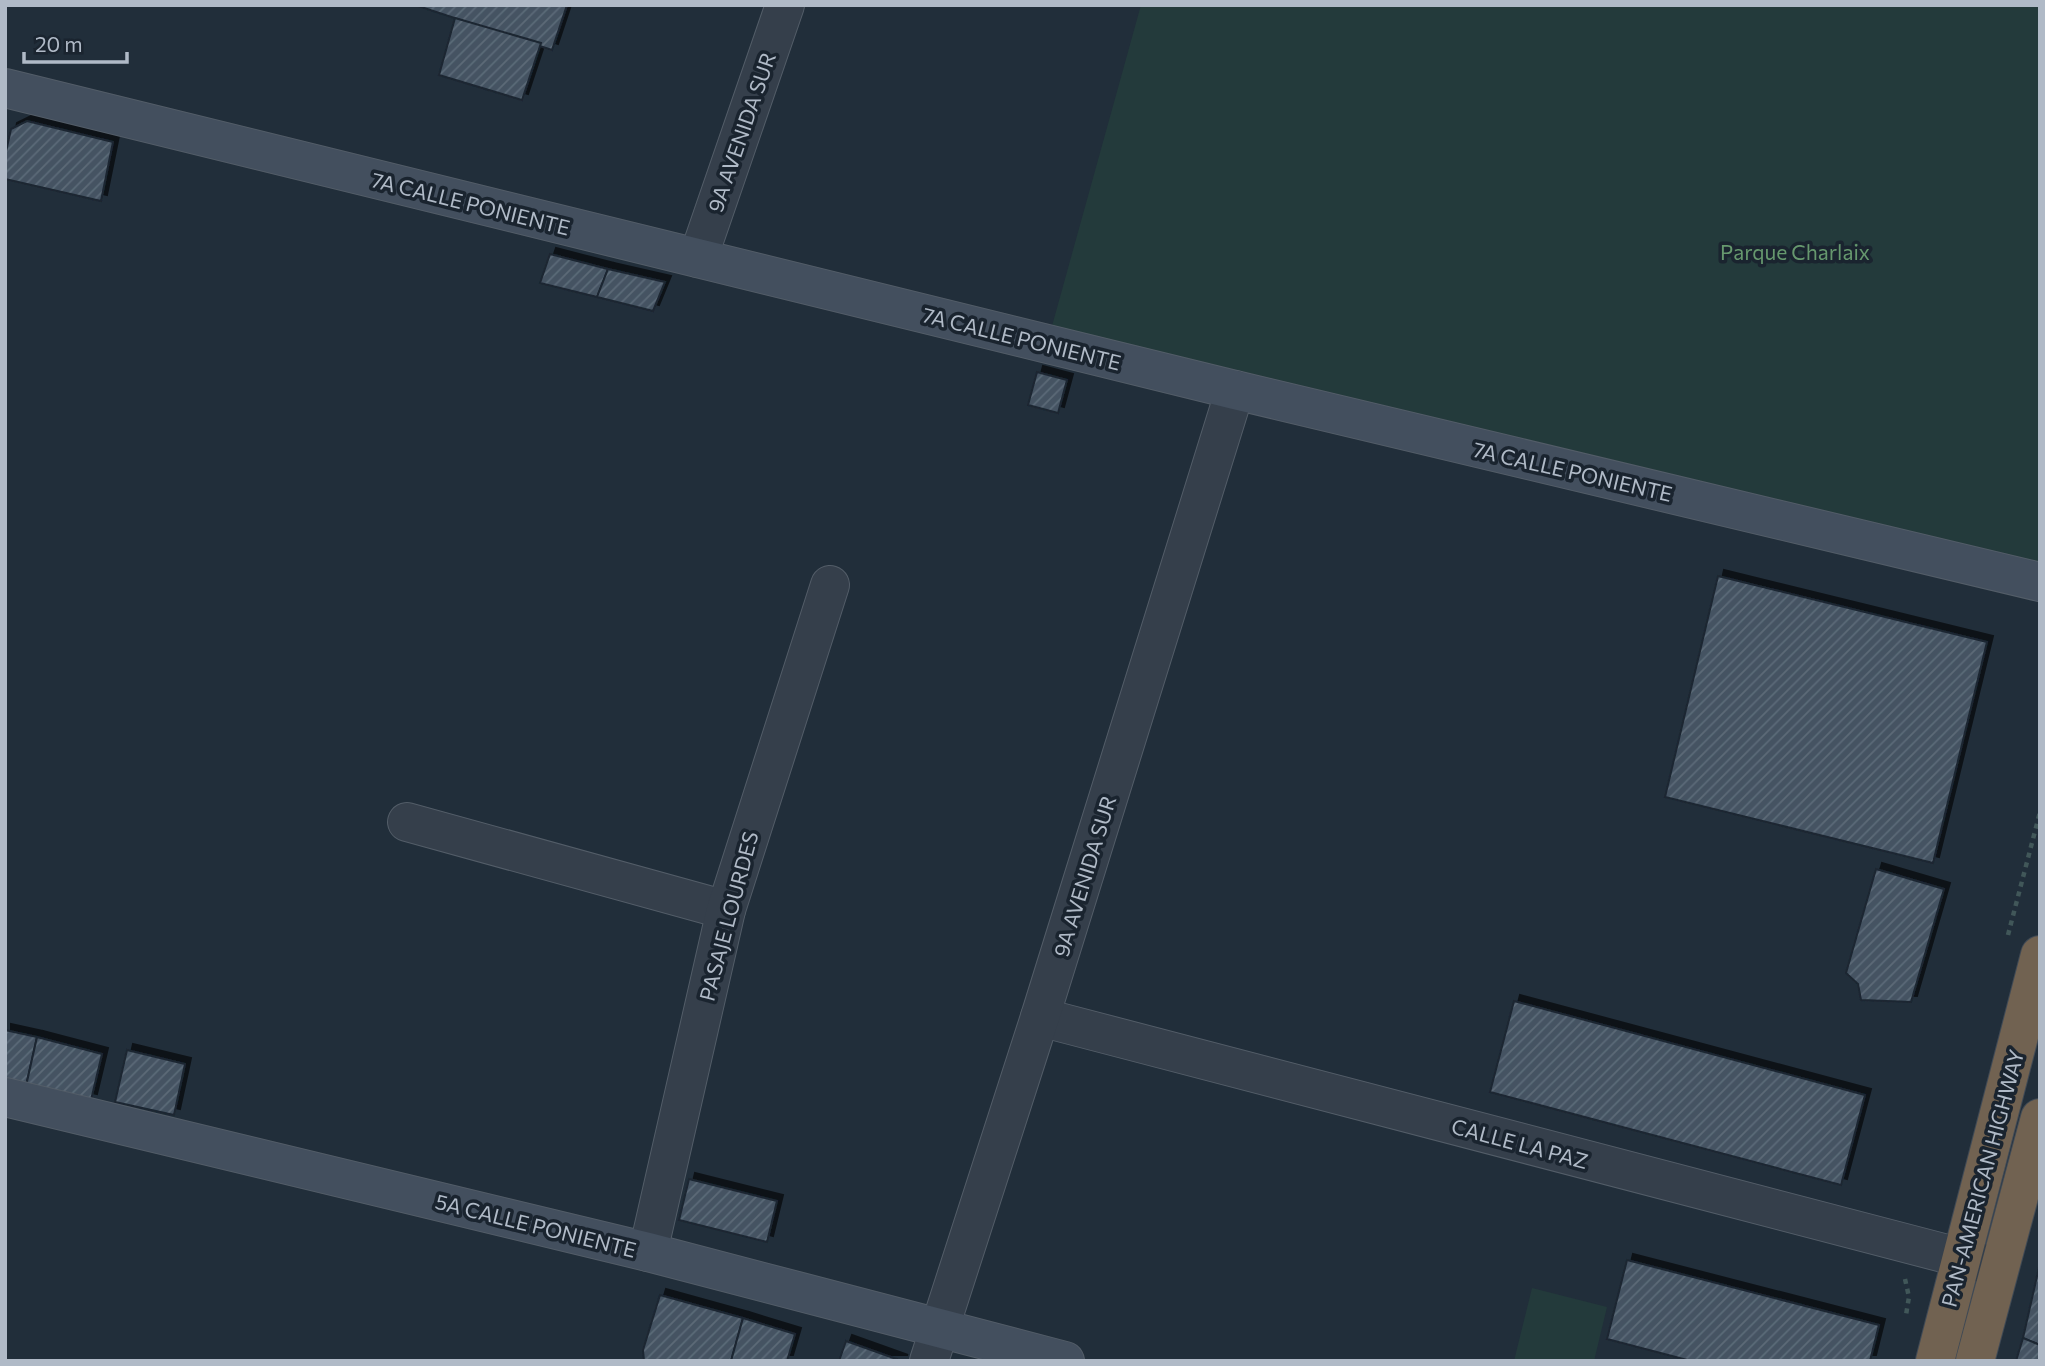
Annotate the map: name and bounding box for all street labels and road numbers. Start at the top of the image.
street label: 9A AVENIDA SUR [702,49,780,215]
street label: 7A CALLE PONIENTE [369,166,573,240]
street label: 7A CALLE PONIENTE [920,301,1124,375]
street label: 7A CALLE PONIENTE [1471,436,1675,506]
street label: 9A AVENIDA SUR [1048,792,1120,960]
street label: PASAJE LOURDES [693,829,763,1003]
street label: PAN-AMERICAN HIGHWAY [1936,1046,2029,1309]
street label: CALLE LA PAZ [1449,1113,1591,1173]
street label: 5A CALLE PONIENTE [433,1188,639,1262]

